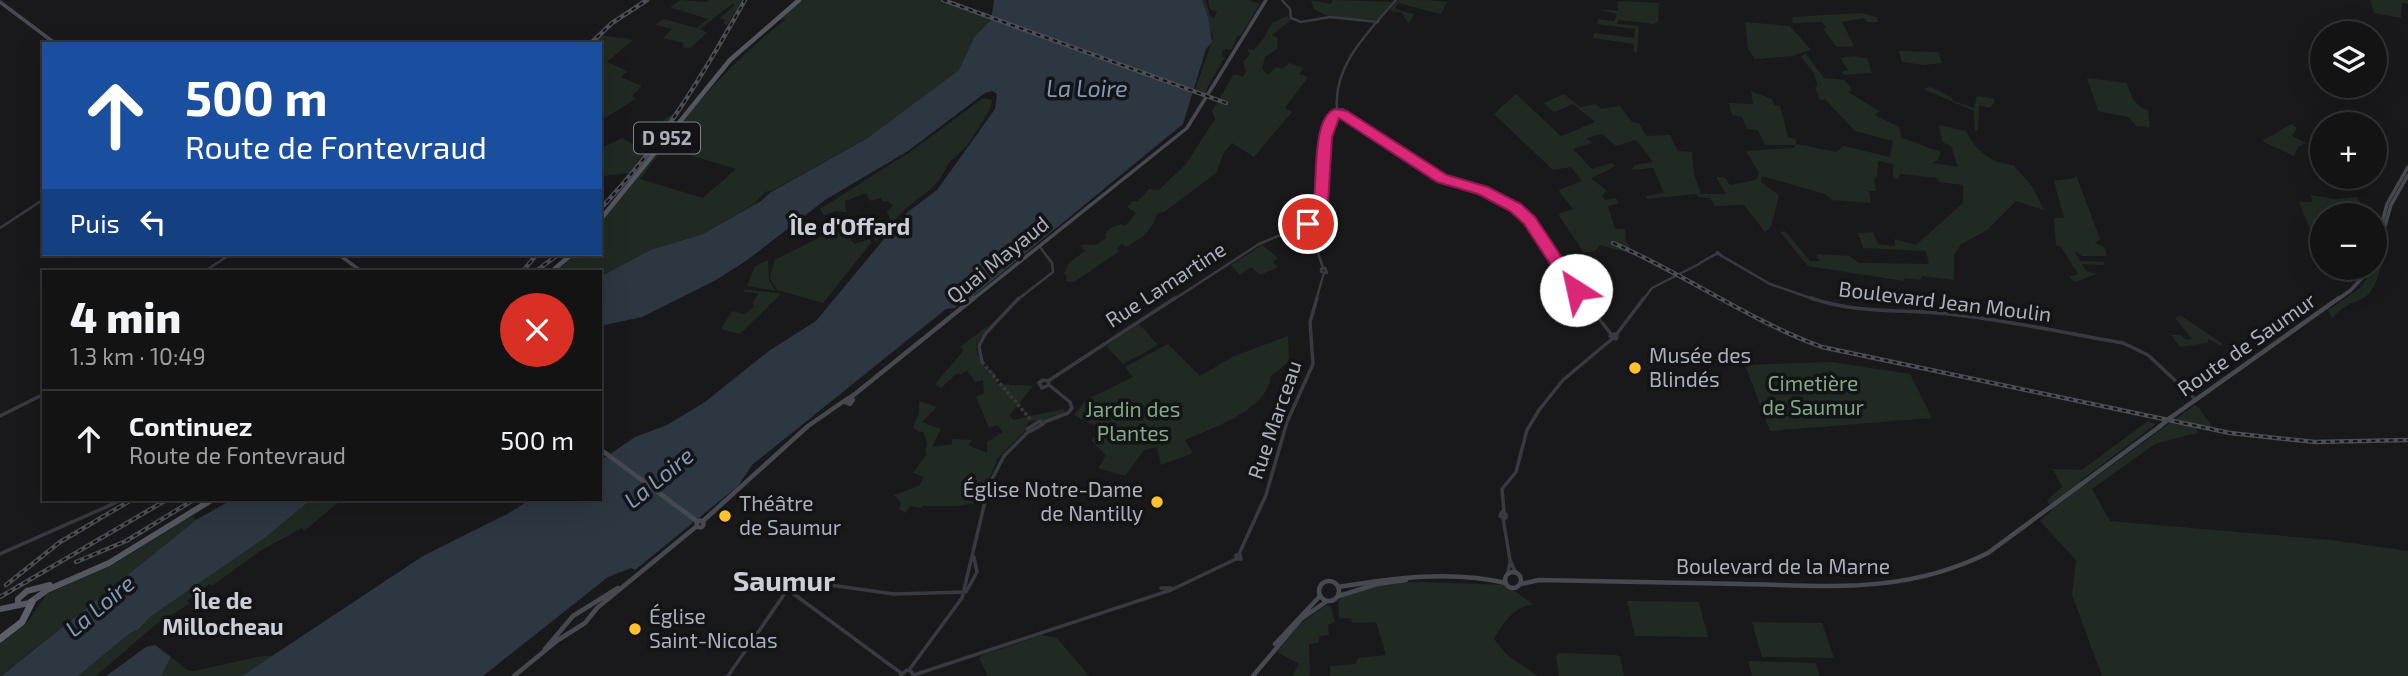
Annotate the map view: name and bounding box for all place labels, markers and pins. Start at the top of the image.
pin [1278,194,1338,254]
place label: Musée des Blindés [1649,342,1751,391]
marker: Musée des Blindés [1627,360,1643,376]
place label: Église Notre-Dame de Nantilly [963,476,1143,525]
place label: Théâtre de Saumur [739,490,842,539]
marker: Église Notre-Dame de Nantilly [1149,494,1165,510]
marker: Théâtre de Saumur [717,508,733,524]
place label: Église Saint-Nicolas [649,603,778,652]
marker: Église Saint-Nicolas [627,621,643,637]

